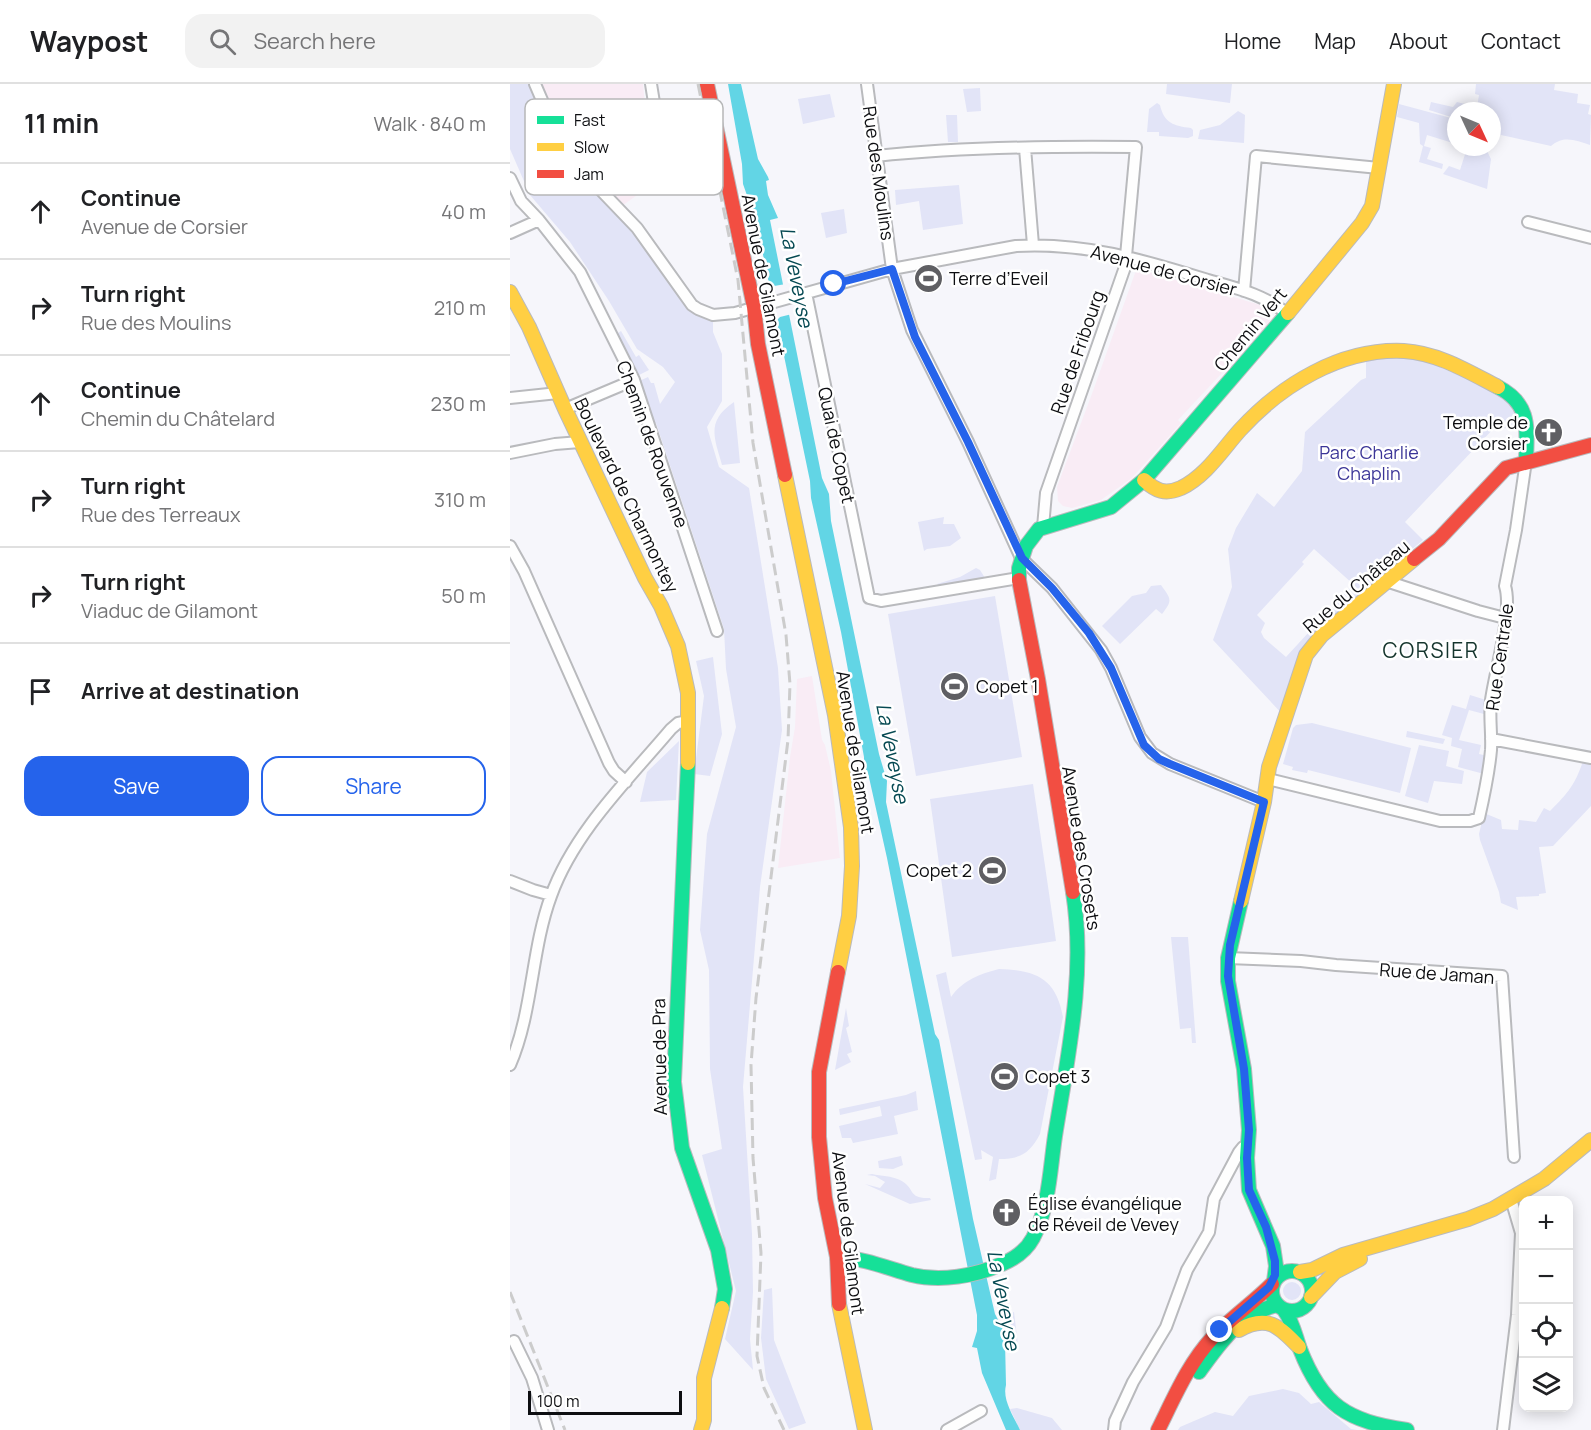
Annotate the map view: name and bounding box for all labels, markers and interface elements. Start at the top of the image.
search box [185,14,605,68]
text: Waypost [30,22,149,60]
icon: search [206,25,239,58]
text: Search here [254,26,376,56]
text: Home [1224,27,1281,55]
text: Map [1314,27,1356,55]
text: About [1389,27,1448,55]
text: Contact [1481,27,1561,55]
legend [525,99,723,195]
north arrow [1447,102,1501,156]
street label: Rue des Moulins [858,104,900,242]
text: 11 min [24,105,99,141]
text: Fast [574,109,605,131]
text: Walk · 840 m [373,110,486,137]
text: Slow [574,136,609,158]
text: Jam [574,163,604,185]
text: Continue [81,183,181,213]
street label: Avenue de Gilamont [736,192,792,358]
icon: ahead [24,195,57,228]
text: 40 m [441,198,486,225]
text: Avenue de Corsier [81,213,248,240]
water label: La Veveyse [774,225,820,331]
street label: Avenue de Corsier [1088,239,1240,301]
sports icon: Terre d’Eveil [912,262,944,294]
place label: Terre d’Eveil [949,266,1048,290]
route start [820,270,846,296]
text: Turn right [81,279,186,309]
street label: Chemin Vert [1208,282,1292,376]
street label: Rue de Fribourg [1045,287,1109,417]
icon: right [24,291,57,324]
text: 210 m [434,294,486,321]
text: Rue des Moulins [81,309,231,336]
street label: Chemin de Rouvenne [612,357,694,531]
text: Continue [81,375,181,405]
street label: Quai de Copet [813,385,861,505]
icon: ahead [24,387,57,420]
text: 230 m [430,390,486,417]
street label: Boulevard de Charmontey [569,394,685,597]
text: Chemin du Châtelard [81,405,275,432]
place label: Temple de Corsier [1443,410,1529,455]
church icon: Temple de Corsier [1533,416,1565,448]
park label: Parc Charlie Chaplin [1319,440,1419,485]
text: Turn right [81,471,186,501]
icon: right [24,483,57,516]
text: 310 m [434,486,486,513]
text: Rue des Terreaux [81,501,240,528]
street label: Rue du Château [1298,534,1414,638]
text: Turn right [81,567,186,597]
icon: right [24,579,57,612]
text: 50 m [441,582,486,609]
text: Viaduc de Gilamont [81,597,258,624]
street label: Rue Centrale [1480,602,1518,712]
district label: CORSIER [1382,636,1480,664]
street label: Avenue de Gilamont [831,669,881,835]
sports icon: Copet 1 [939,670,971,702]
place label: Copet 1 [976,674,1039,698]
icon: arrive [24,675,57,708]
text: Arrive at destination [81,676,299,706]
water label: La Veveyse [870,701,916,807]
button: Save [24,756,249,816]
button: Share [261,756,486,816]
street label: Avenue des Crosets [1057,764,1107,932]
sports icon: Copet 2 [977,854,1009,886]
place label: Copet 2 [906,858,972,882]
street label: Rue de Jaman [1379,957,1495,989]
street label: Avenue de Pra [646,998,672,1116]
sports icon: Copet 3 [988,1060,1020,1092]
place label: Copet 3 [1025,1064,1090,1088]
street label: Avenue de Gilamont [827,1150,871,1316]
place label: Église évangélique de Réveil de Vevey [1028,1191,1182,1236]
map controls [1519,1196,1573,1412]
button: + [1519,1196,1573,1250]
church icon: Église évangélique de Réveil de Vevey [991,1197,1023,1229]
water label: La Veveyse [981,1248,1027,1354]
button: − [1519,1250,1573,1304]
button: locate [1519,1304,1573,1358]
route end [1206,1316,1232,1342]
button: layers [1519,1358,1573,1412]
scale bar [528,1388,682,1416]
text: 100 m [537,1390,580,1412]

